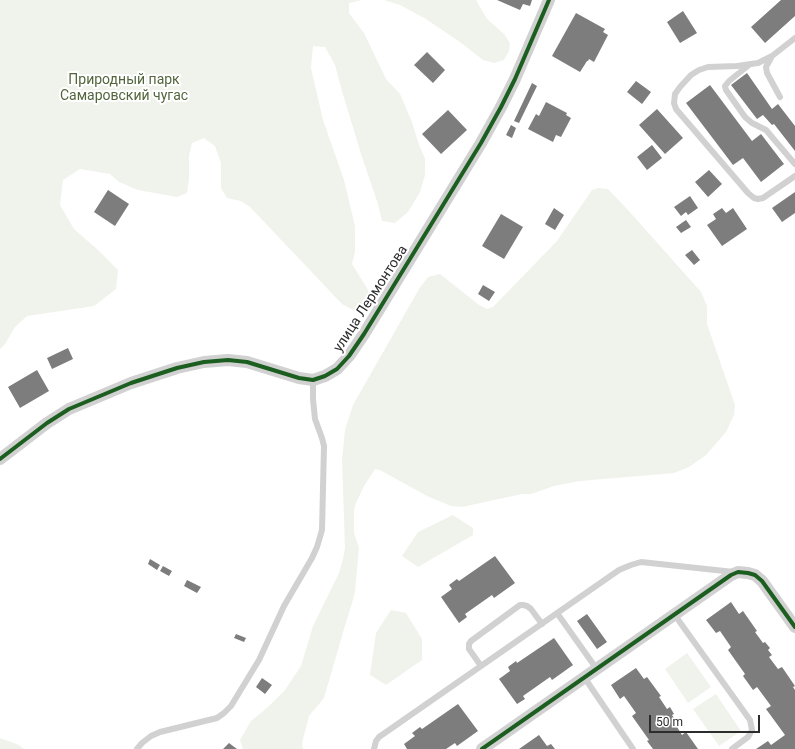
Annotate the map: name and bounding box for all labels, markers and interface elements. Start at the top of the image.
park label: Природный парк Самаровский чугас [60,72,188,104]
street label: улица Лермонтова [330,243,412,355]
scale bar [651,707,762,733]
text: 50 m [656,715,683,729]

